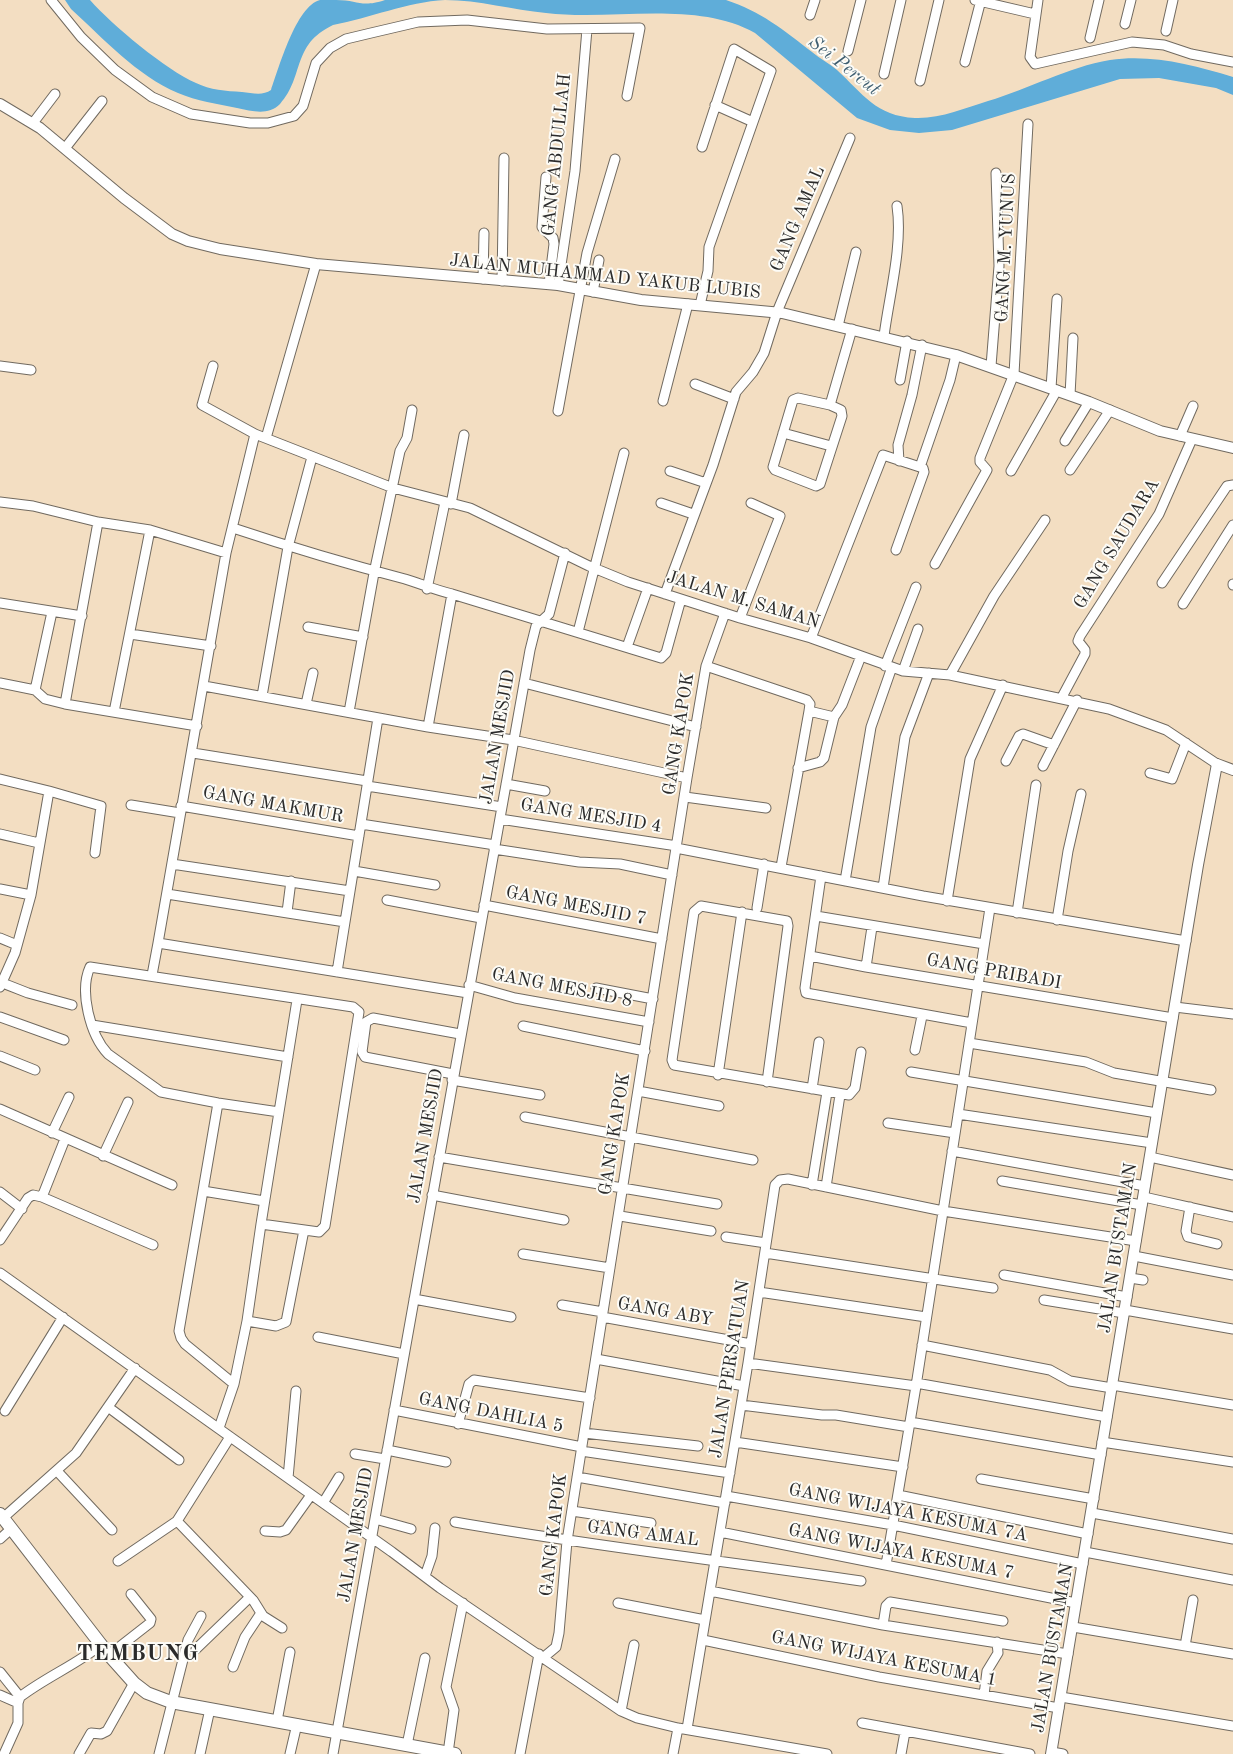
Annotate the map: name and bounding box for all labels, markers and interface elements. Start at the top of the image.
water label: Sei Percut [804,31,884,101]
street label: GANG ABDULLAH [538,73,576,237]
street label: GANG AMAL [766,163,830,275]
street label: GANG M. YUNUS [991,173,1021,323]
street label: JALAN MUHAMMAD YAKUB LUBIS [448,250,762,304]
street label: GANG SAUDARA [1070,475,1164,613]
street label: JALAN M. SAMAN [664,566,822,634]
street label: JALAN MESJID [476,668,520,806]
street label: GANG KAPOK [659,671,699,797]
street label: GANG MAKMUR [201,782,345,828]
street label: GANG MESJID 4 [519,794,663,838]
street label: GANG MESJID 7 [504,882,648,930]
street label: GANG PRIBADI [925,949,1063,995]
street label: GANG MESJID 8 [490,964,634,1012]
street label: JALAN MESJID [404,1067,448,1205]
street label: GANG KAPOK [595,1071,635,1197]
street label: JALAN BUSTAMAN [1094,1161,1142,1335]
street label: JALAN PERSATUAN [705,1278,755,1460]
street label: GANG ABY [616,1293,714,1331]
street label: GANG DAHLIA 5 [417,1388,565,1438]
street label: JALAN MESJID [334,1466,378,1604]
street label: GANG KAPOK [536,1472,572,1598]
street label: GANG WIJAYA KESUMA 7A [787,1479,1029,1547]
street label: GANG AMAL [586,1516,700,1552]
street label: GANG WIJAYA KESUMA 7 [786,1520,1016,1584]
street label: JALAN BUSTAMAN [1027,1561,1079,1735]
street label: GANG WIJAYA KESUMA 1 [769,1627,999,1691]
district label: TEMBUNG [76,1641,200,1667]

